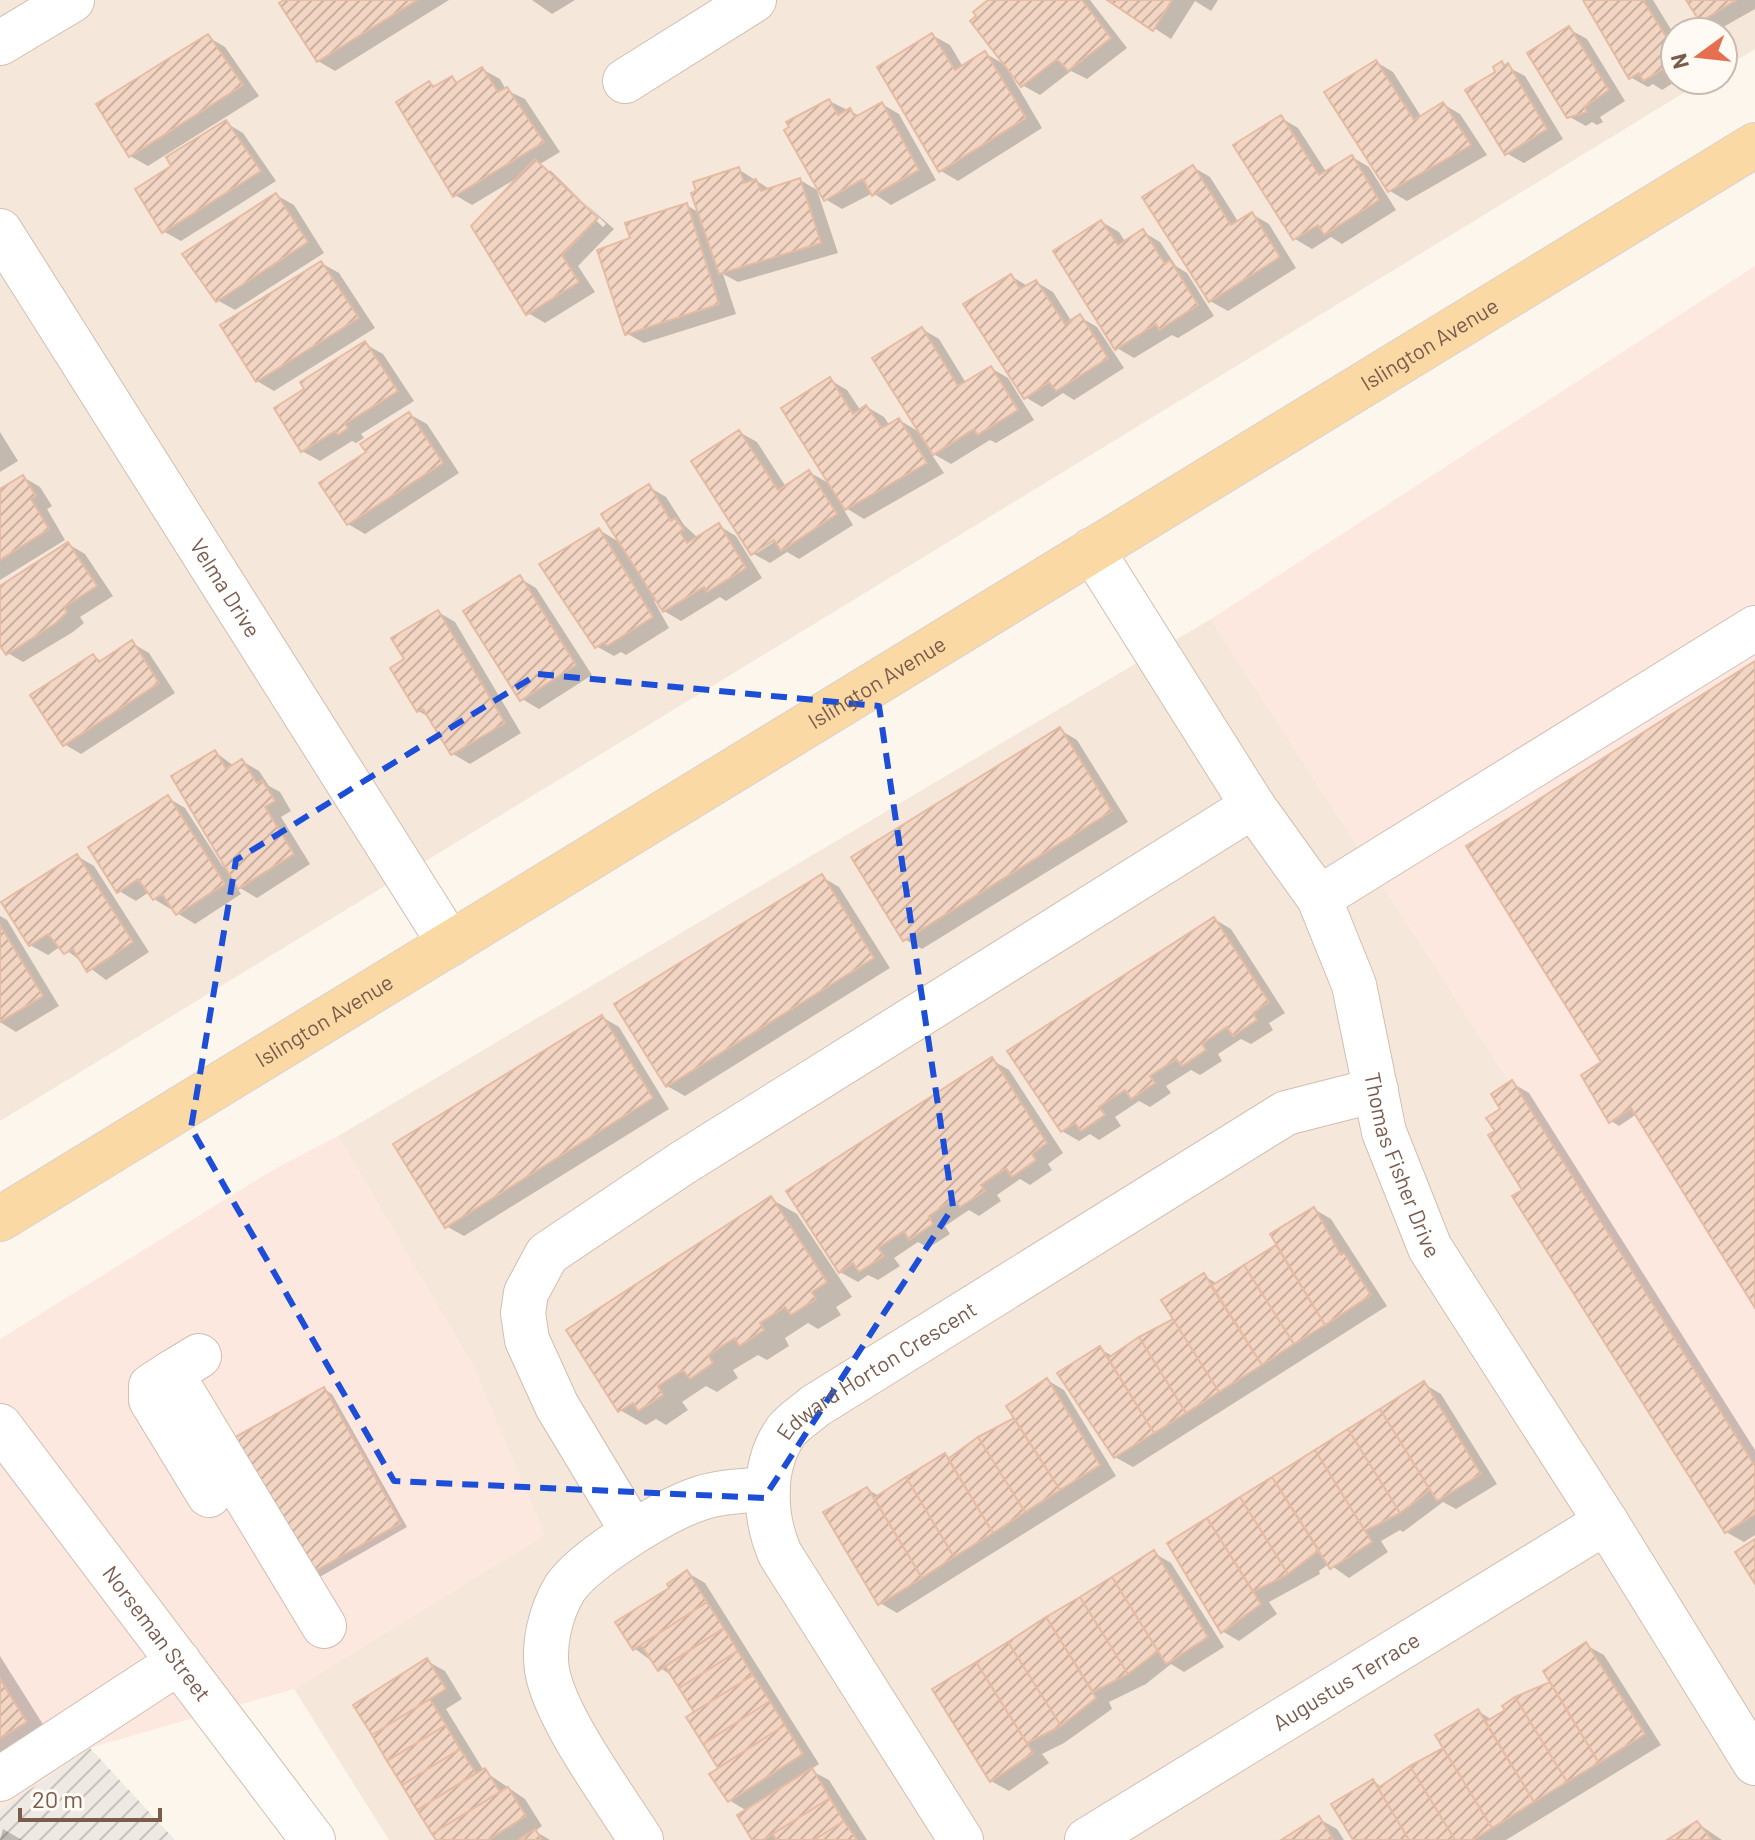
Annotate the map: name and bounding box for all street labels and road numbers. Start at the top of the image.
street label: Islington Avenue [1355,291,1503,395]
street label: Velma Drive [185,533,267,641]
street label: Islington Avenue [803,630,950,733]
street label: Islington Avenue [250,968,397,1072]
street label: Thomas Fisher Drive [1360,1070,1447,1262]
street label: Edward Horton Crescent [770,1295,981,1444]
street label: Norseman Street [98,1560,217,1706]
street label: Augustus Terrace [1268,1626,1424,1735]

